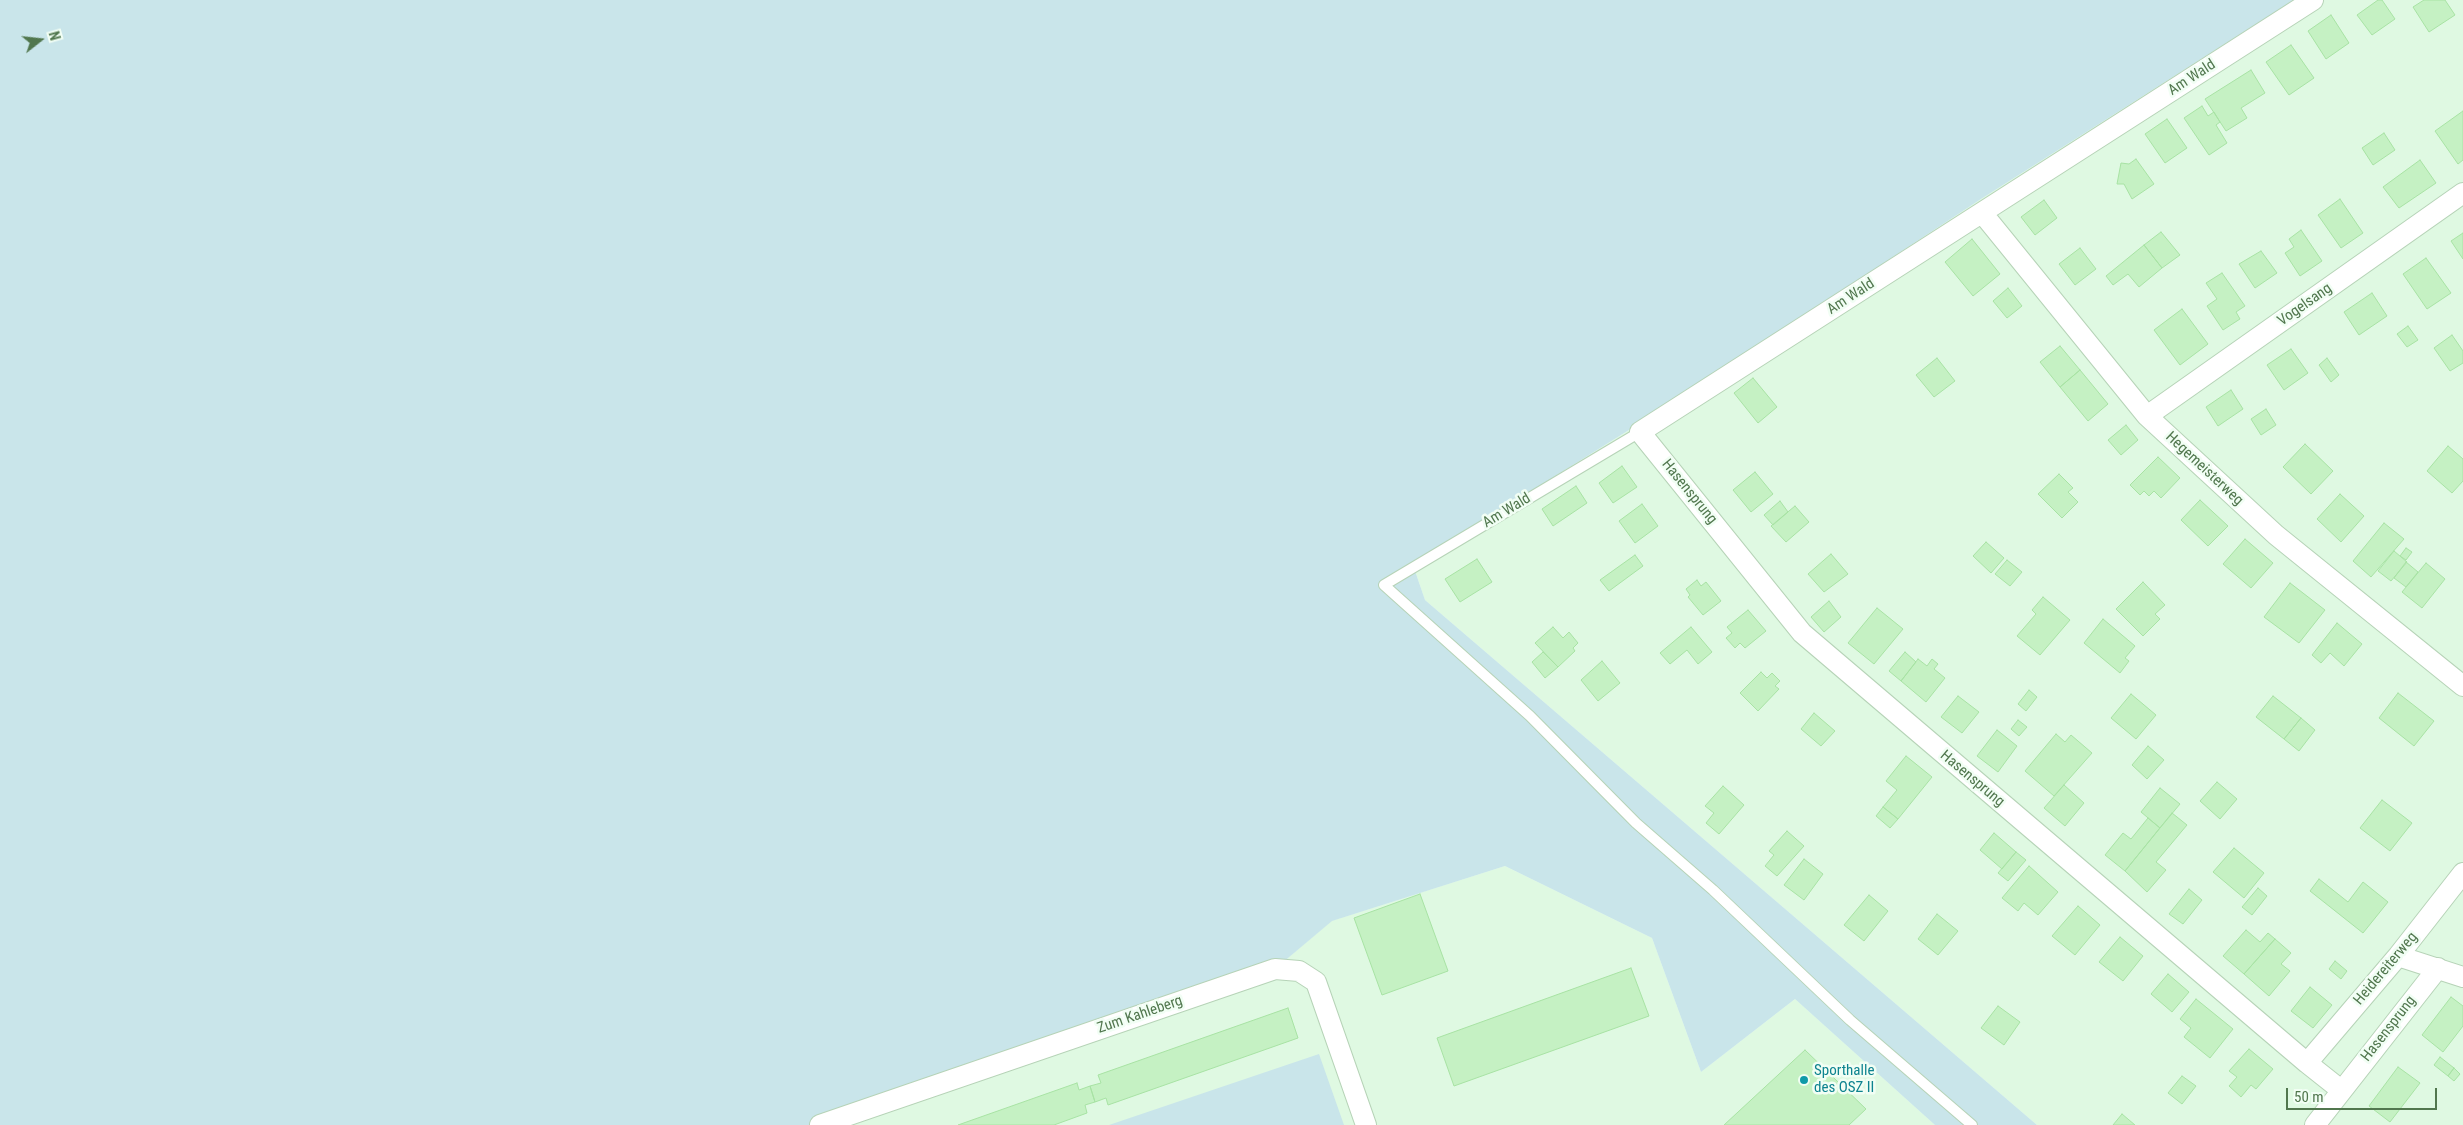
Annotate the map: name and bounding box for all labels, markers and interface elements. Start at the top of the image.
north arrow [15,15,65,65]
text: N [46,30,63,42]
street label: Am Wald [2165,56,2219,100]
street label: Am Wald [1824,275,1878,319]
street label: Vogelsang [2274,280,2336,330]
street label: Hegemeisterweg [2161,428,2247,510]
street label: Hasensprung [1657,456,1721,528]
street label: Am Wald [1480,490,1534,532]
street label: Hasensprung [1936,747,2008,811]
street label: Heidereiterweg [2350,929,2422,1009]
street label: Zum Kahleberg [1095,992,1185,1038]
street label: Hasensprung [2358,993,2420,1065]
place label: Sporthalle des OSZ II [1814,1062,1874,1097]
marker: Sporthalle des OSZ II [1798,1074,1810,1086]
scale bar [2288,1078,2439,1110]
text: 50 m [2294,1088,2324,1106]

